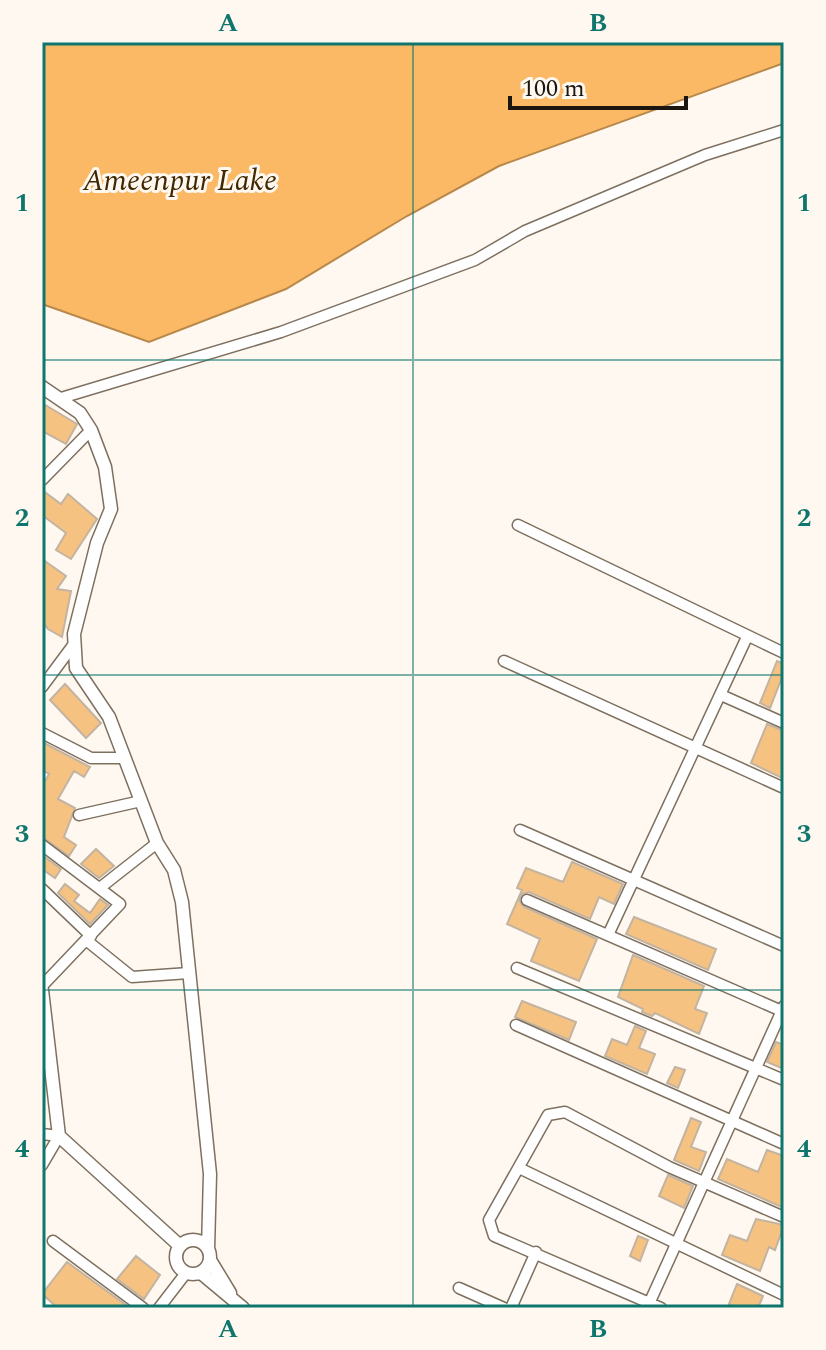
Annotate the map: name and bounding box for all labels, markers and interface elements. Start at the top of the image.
text: A [218,3,238,43]
text: B [589,3,607,43]
scale bar [510,60,686,110]
text: 100 m [522,71,585,107]
water label: Ameenpur Lake [82,158,277,204]
text: 1 [15,183,29,223]
text: 1 [797,183,811,223]
text: 2 [15,498,29,538]
text: 2 [797,498,811,538]
text: 3 [15,814,29,854]
text: 3 [797,814,811,854]
text: 4 [15,1129,30,1169]
text: 4 [797,1129,812,1169]
text: A [218,1309,238,1349]
text: B [589,1309,607,1349]

